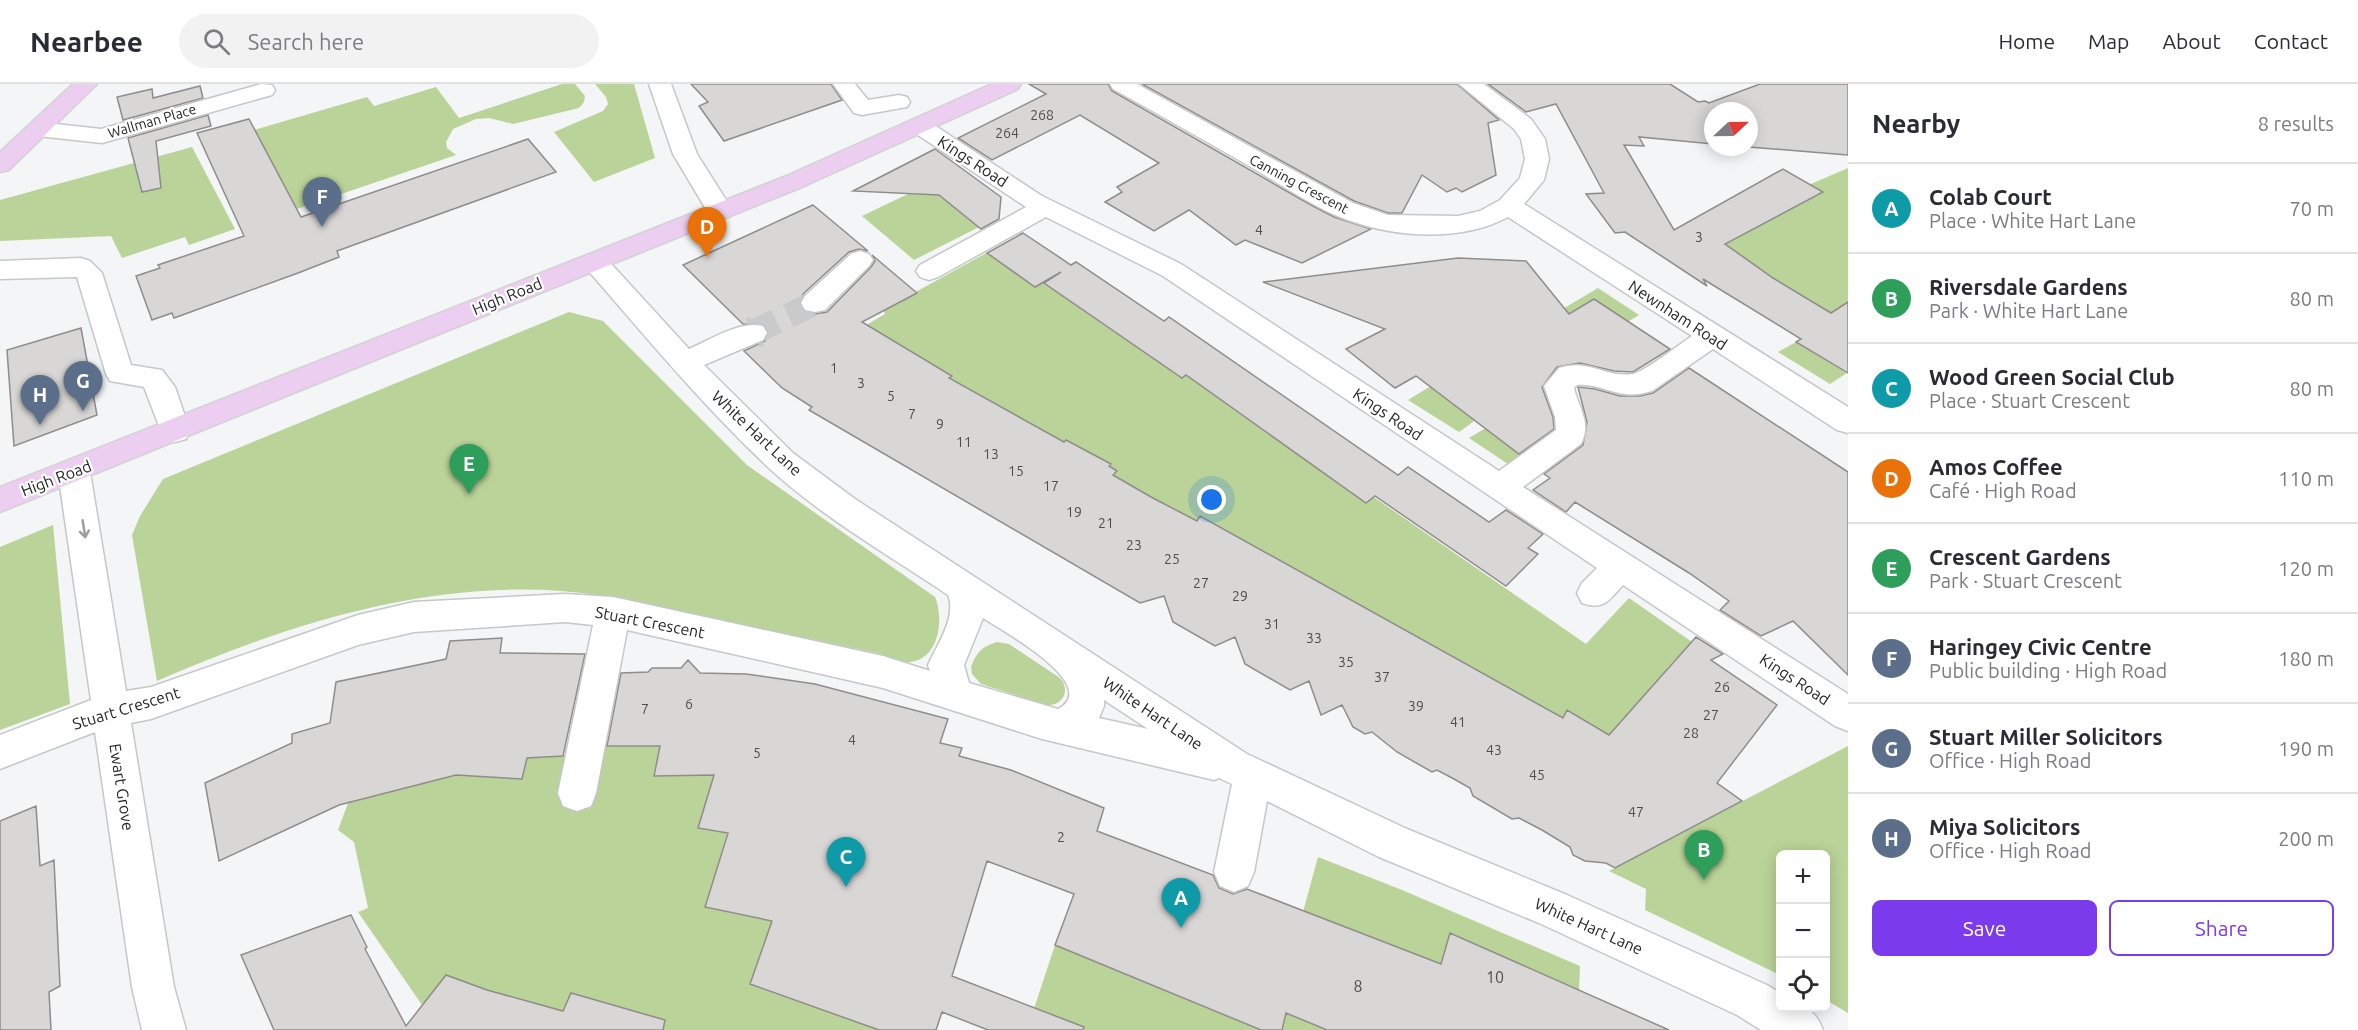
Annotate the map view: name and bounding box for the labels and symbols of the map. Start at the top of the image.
street label: Wallman Place [106,101,198,141]
north arrow [1704,102,1758,156]
house number: 268 [1030,107,1054,123]
house number: 264 [995,125,1019,141]
street label: Kings Road [935,132,1011,190]
street label: Canning Crescent [1247,151,1352,217]
pin: F [302,178,342,227]
pin: D [688,208,726,257]
house number: 4 [1255,222,1263,238]
house number: 3 [1695,229,1703,245]
street label: High Road [469,274,545,318]
street label: Newnham Road [1625,277,1731,353]
house number: 1 [830,360,838,376]
pin: G [64,362,103,411]
house number: 3 [857,375,865,391]
pin: H [20,376,60,425]
street label: Kings Road [1350,384,1426,444]
street label: White Hart Lane [708,387,806,479]
house number: 5 [887,388,895,404]
house number: 7 [908,406,916,422]
house number: 9 [936,416,944,432]
house number: 11 [956,434,972,450]
pin: E [450,444,488,494]
house number: 13 [983,446,999,462]
street label: High Road [18,456,94,500]
house number: 15 [1008,463,1024,479]
house number: 17 [1043,478,1059,494]
your location [1197,485,1226,514]
house number: 19 [1066,504,1082,520]
house number: 21 [1098,515,1114,531]
one-way arrow [79,519,90,539]
house number: 23 [1126,537,1142,553]
house number: 25 [1164,551,1180,567]
house number: 27 [1193,575,1209,591]
house number: 29 [1232,588,1248,604]
street label: Stuart Crescent [594,603,707,642]
house number: 31 [1264,616,1280,632]
house number: 33 [1306,630,1322,646]
street label: Kings Road [1757,650,1833,708]
house number: 35 [1338,654,1354,670]
house number: 37 [1374,669,1390,685]
street label: White Hart Lane [1100,673,1206,753]
house number: 26 [1714,679,1730,695]
street label: Stuart Crescent [70,683,183,733]
house number: 6 [685,696,693,712]
house number: 39 [1408,698,1424,714]
house number: 7 [641,701,649,717]
house number: 27 [1703,707,1719,723]
house number: 41 [1450,714,1466,730]
house number: 28 [1683,725,1699,741]
house number: 4 [848,732,856,748]
street label: Ewart Grove [106,742,138,832]
house number: 43 [1486,742,1502,758]
house number: 5 [753,745,761,761]
house number: 45 [1529,767,1545,783]
house number: 47 [1628,804,1644,820]
house number: 2 [1057,829,1065,845]
pin: B [1684,830,1724,880]
pin: C [826,838,866,887]
pin: A [1162,878,1200,928]
street label: White Hart Lane [1532,894,1646,958]
house number: 10 [1486,968,1504,986]
house number: 8 [1353,977,1363,995]

